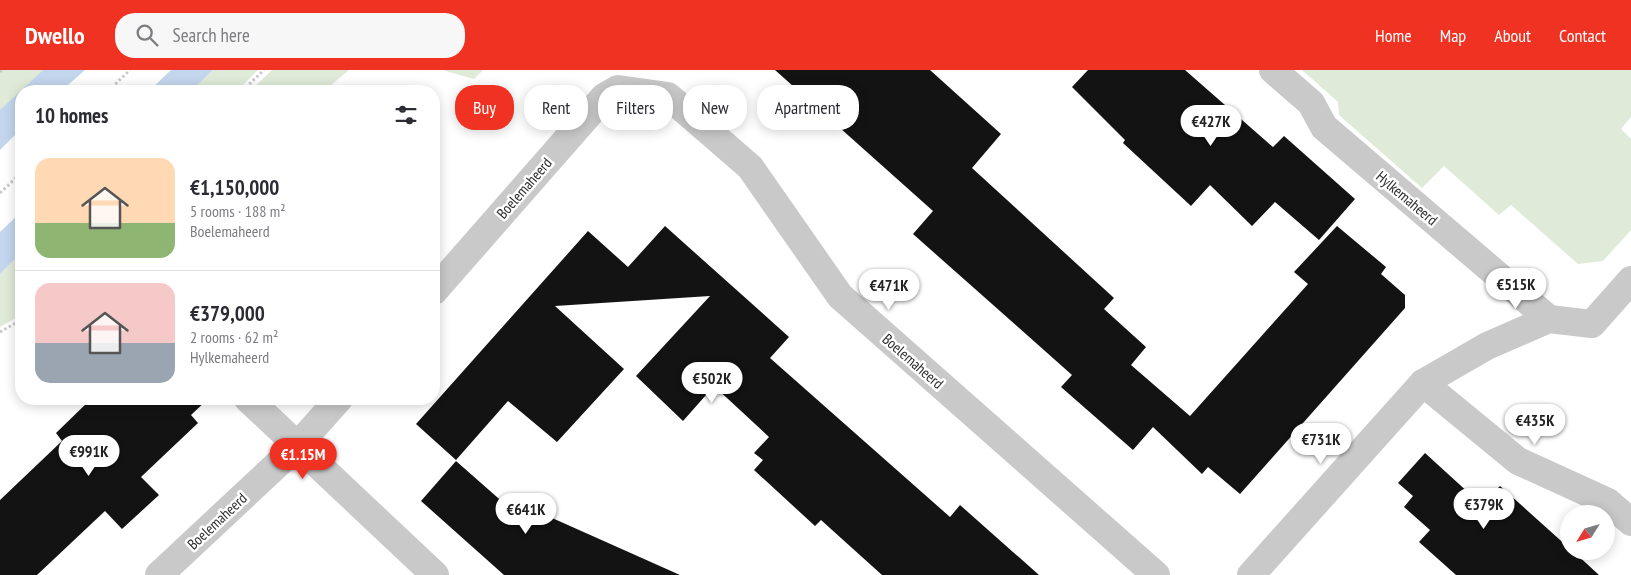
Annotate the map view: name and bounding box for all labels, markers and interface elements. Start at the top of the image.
search box [115,13,465,58]
text: Dwello [25,20,85,51]
icon: search [133,21,161,49]
text: Search here [173,23,250,47]
text: Home [1375,24,1412,47]
text: Map [1440,24,1466,47]
text: About [1494,24,1531,47]
text: Contact [1559,24,1606,47]
chip: Buy [455,85,514,130]
chip: Rent [524,85,588,130]
chip: Filters [598,85,673,130]
chip: New [683,85,747,130]
chip: Apartment [757,85,859,130]
icon: filters [392,101,420,129]
text: 10 homes [35,102,108,129]
pin: €427K [1176,104,1246,147]
text: €427K [1192,111,1230,131]
street label: Boelemaheerd [492,154,556,222]
street label: Hylkemaheerd [1372,167,1442,229]
text: €1,150,000 [190,174,279,201]
icon: home [75,178,135,238]
text: 5 rooms · 188 m² [190,201,286,221]
text: Boelemaheerd [190,221,270,241]
pin: €471K [854,268,924,311]
pin: €515K [1481,268,1551,310]
text: €515K [1497,274,1535,294]
text: €471K [870,275,908,295]
text: €379,000 [190,300,265,327]
icon: home [75,303,135,363]
text: 2 rooms · 62 m² [190,327,278,347]
street label: Boelemaheerd [879,329,947,393]
text: Hylkemaheerd [190,347,269,367]
pin: €502K [677,362,747,404]
text: €502K [693,368,731,388]
pin: €435K [1500,404,1570,446]
text: €435K [1516,410,1554,430]
pin: €731K [1286,422,1356,465]
text: €731K [1302,429,1340,449]
pin: €991K [54,434,124,477]
pin: €1.15M [262,438,344,480]
text: €991K [70,441,108,461]
text: €1.15M [281,444,325,464]
pin: €379K [1449,488,1519,530]
street label: Boelemaheerd [183,489,251,553]
pin: €641K [491,492,561,535]
text: €379K [1465,494,1503,514]
text: €641K [507,499,545,519]
north arrow [1560,505,1615,560]
map controls [1560,505,1615,560]

